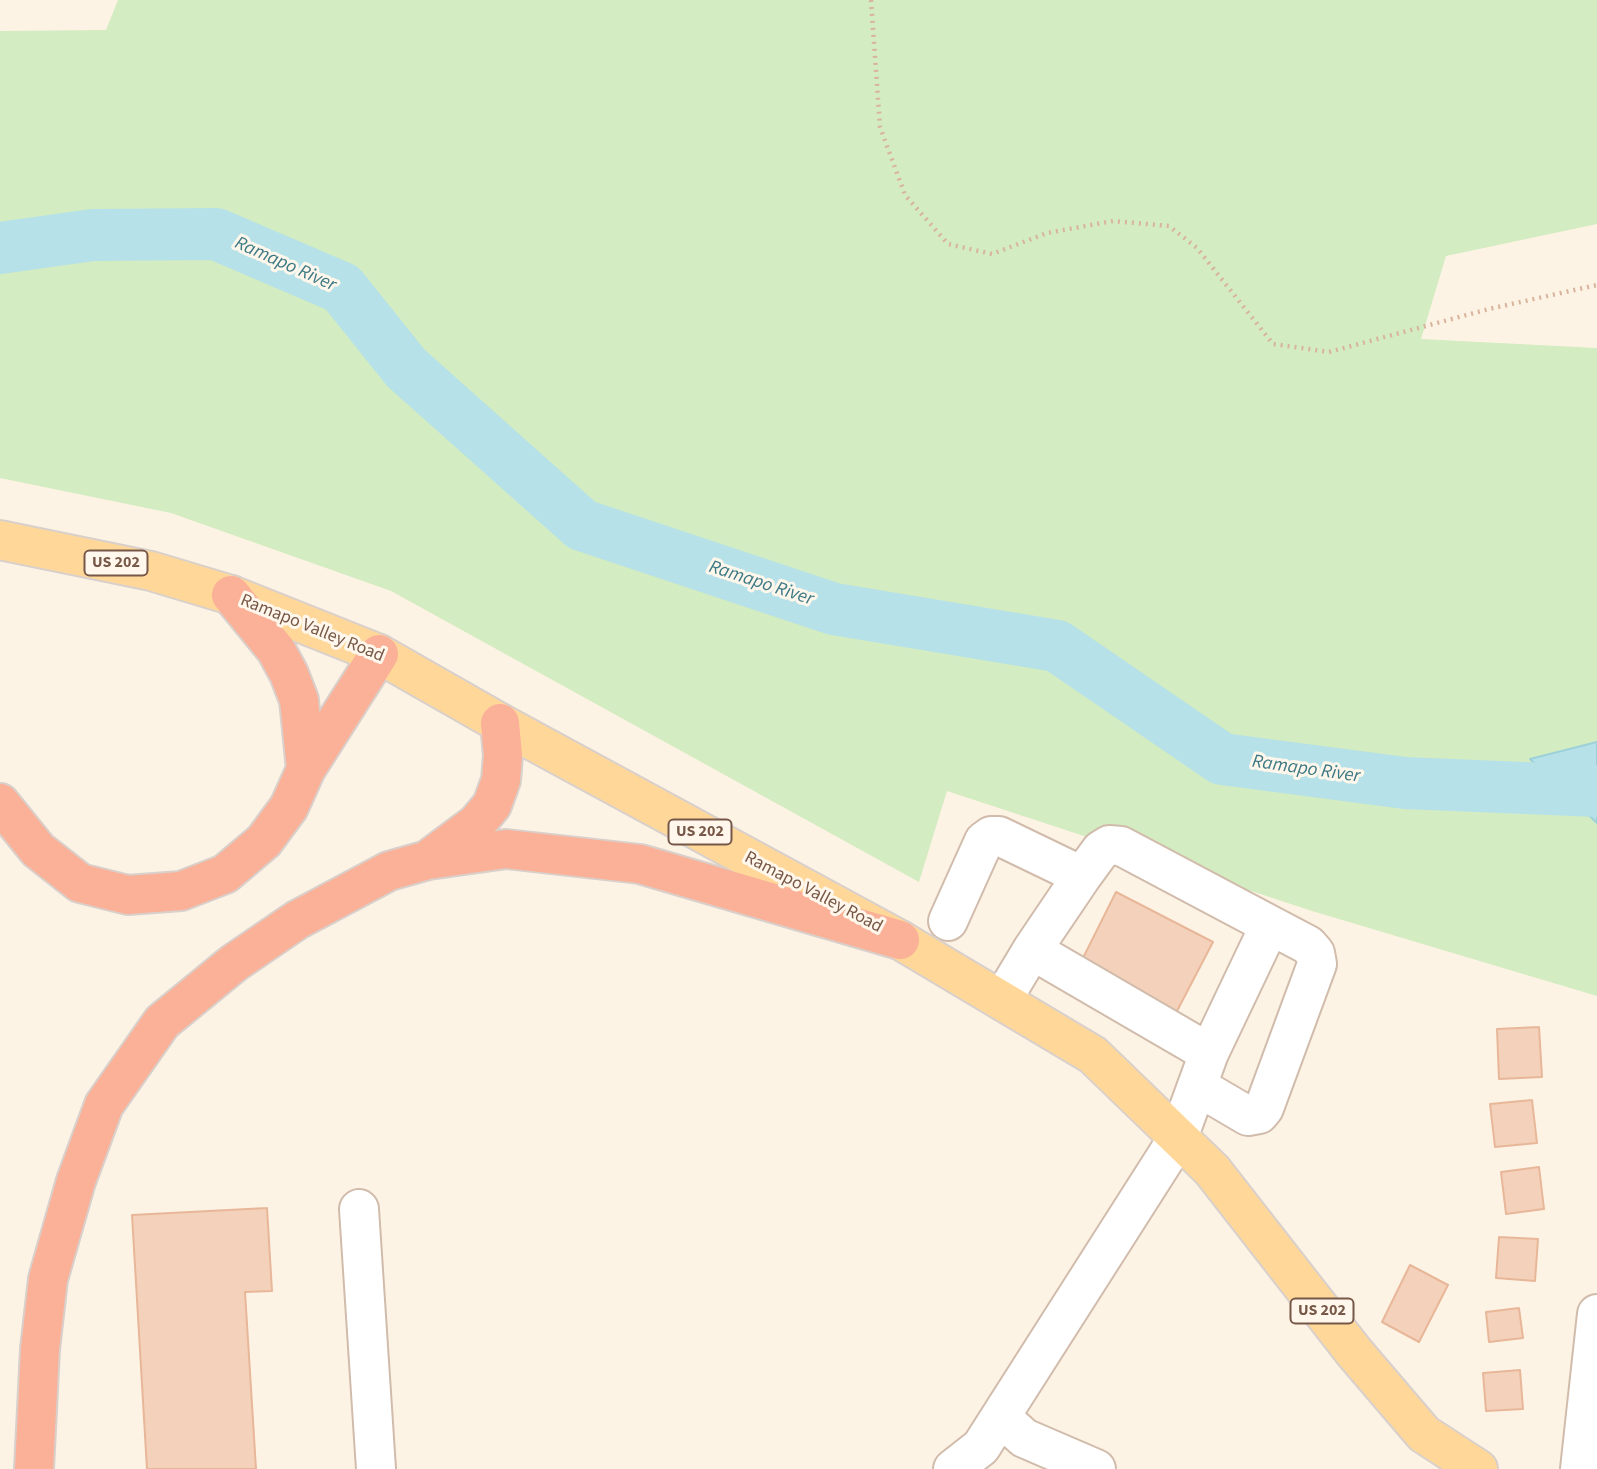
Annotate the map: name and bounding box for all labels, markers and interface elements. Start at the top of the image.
water label: Ramapo River [231,232,339,298]
road number: US 202 [85,550,148,576]
water label: Ramapo River [706,556,816,612]
street label: Ramapo Valley Road [237,590,387,668]
water label: Ramapo River [1251,751,1361,789]
road number: US 202 [668,820,732,845]
street label: Ramapo Valley Road [740,847,886,939]
road number: US 202 [1290,1298,1354,1324]

